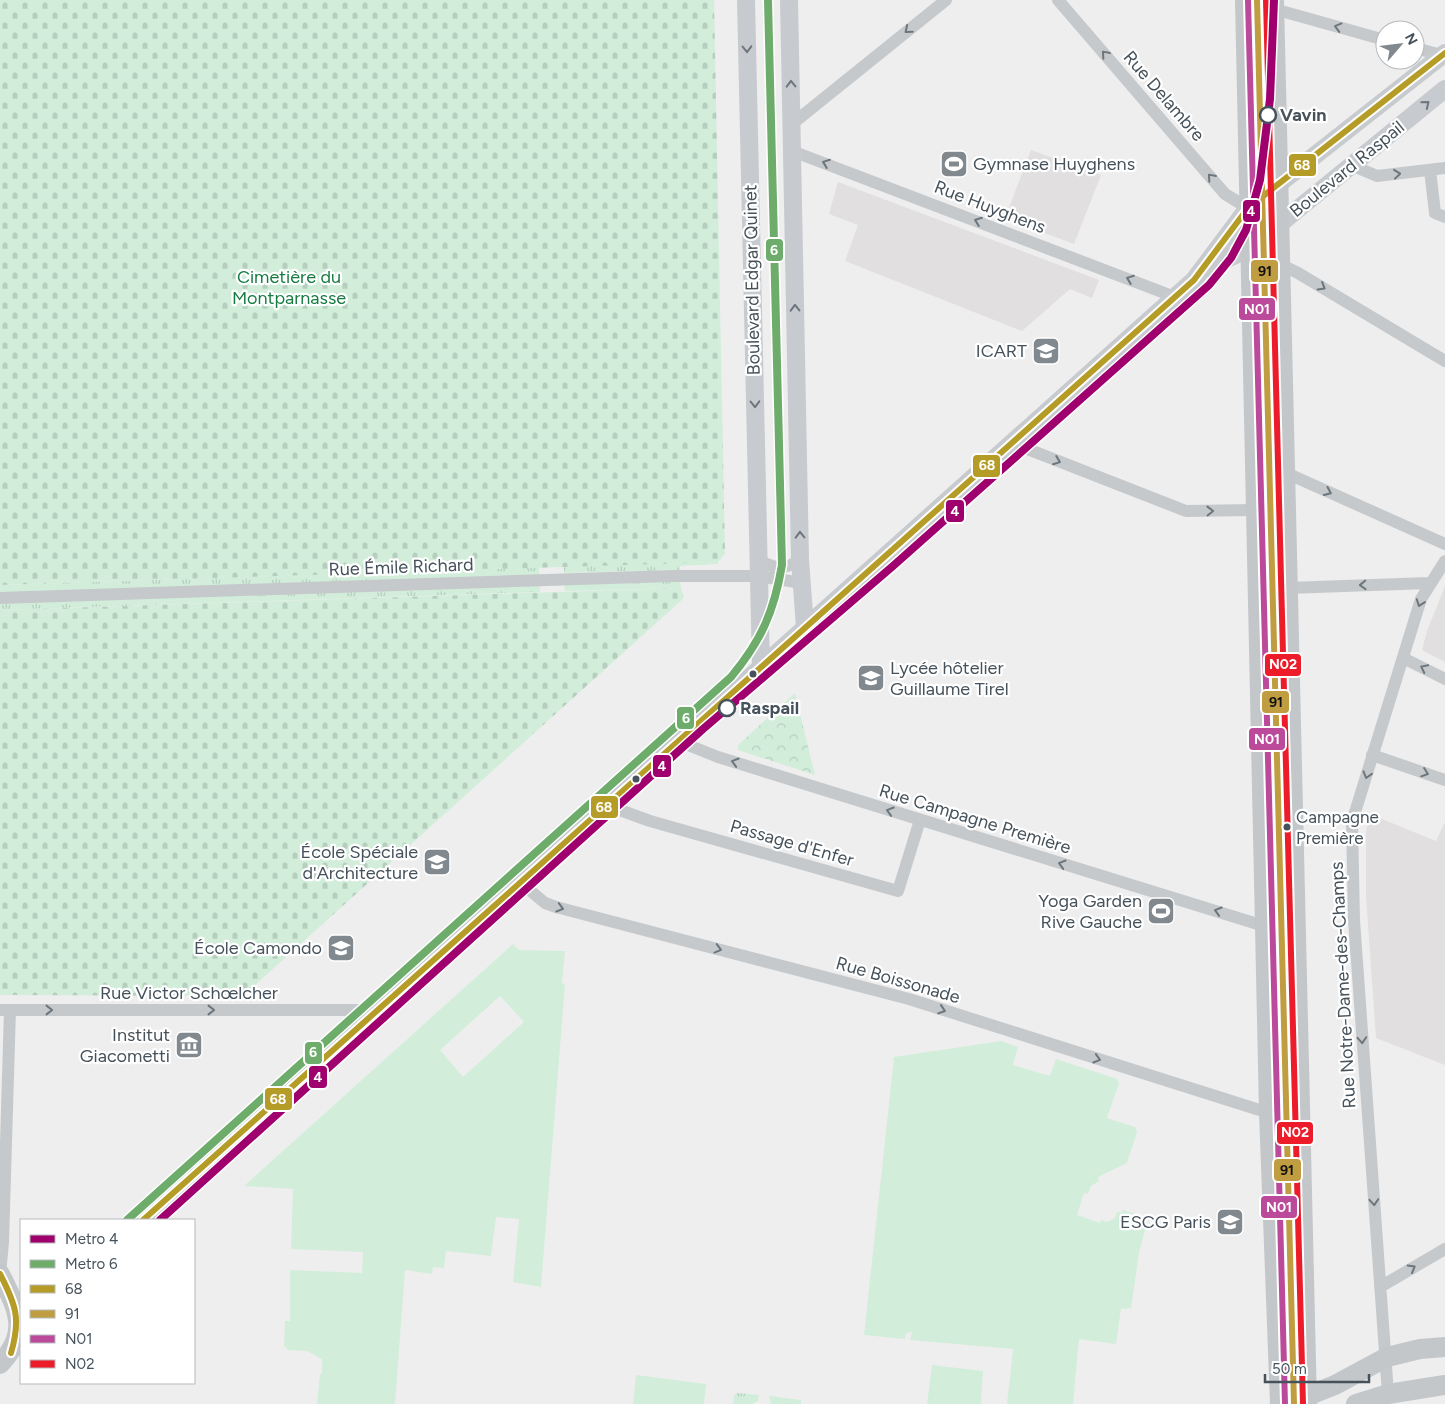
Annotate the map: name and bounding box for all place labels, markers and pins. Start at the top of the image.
place label: Vavin [1280,104,1327,126]
marker: Vavin [1259,106,1277,124]
sports icon: Gymnase Huyghens [939,149,969,179]
place label: Gymnase Huyghens [973,153,1135,175]
school or university icon: ICART [1031,336,1061,366]
place label: ICART [976,340,1027,362]
place label: Lycée hôtelier Guillaume Tirel [890,657,1009,700]
school or university icon: Lycée hôtelier Guillaume Tirel [856,663,886,693]
unlabelled marker [748,669,758,679]
place label: Raspail [740,697,799,719]
marker: Raspail [718,699,736,717]
unlabelled marker [631,774,641,784]
place label: Campagne Première [1296,807,1379,848]
marker: Campagne Première [1282,822,1292,832]
place label: École Spéciale d'Architecture [301,841,418,884]
school or university icon: École Spéciale d'Architecture [422,847,452,877]
place label: Yoga Garden Rive Gauche [1038,890,1142,933]
sports icon: Yoga Garden Rive Gauche [1146,896,1176,926]
school or university icon: École Camondo [326,933,356,963]
place label: École Camondo [194,937,322,959]
place label: Institut Giacometti [80,1024,170,1067]
museum icon: Institut Giacometti [174,1030,204,1060]
school or university icon: ESCG Paris [1215,1207,1245,1237]
place label: ESCG Paris [1120,1211,1211,1233]

